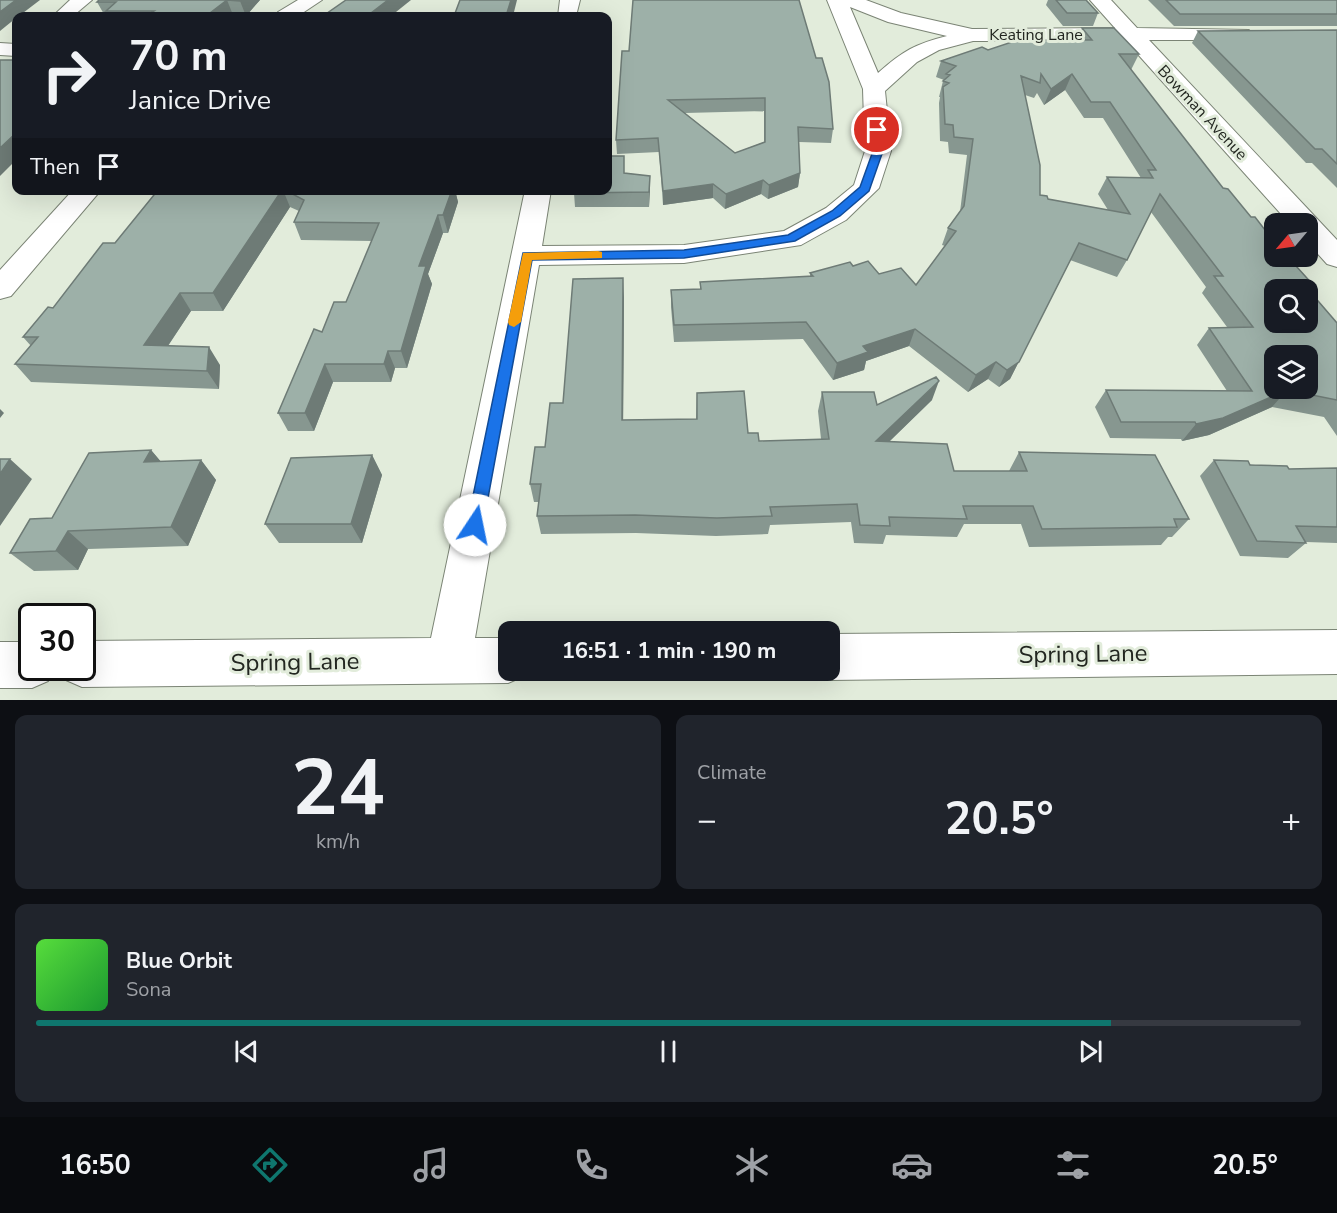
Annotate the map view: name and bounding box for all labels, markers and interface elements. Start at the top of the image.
street label: Keating Lane [989,24,1083,46]
text: 70 m [129,28,228,85]
icon: right [30,36,108,114]
street label: Bowman Avenue [1152,60,1252,165]
text: Janice Drive [129,82,271,119]
pin [851,104,902,155]
icon: arrive [860,113,893,146]
icon: arrive [92,150,125,183]
text: Then [30,152,80,182]
north arrow [1264,213,1318,267]
map controls [1264,213,1318,399]
button: search [1264,279,1318,333]
button: layers [1264,345,1318,399]
position arrow [443,493,507,557]
speed limit sign: 30 [18,603,96,681]
text: 16:51 · 1 min · 190 m [562,636,776,666]
street label: Spring Lane [1018,637,1148,671]
street label: Spring Lane [230,645,360,679]
text: 24 [291,735,385,842]
text: Climate [697,759,766,786]
text: 20.5° [944,789,1054,850]
text: − [697,798,717,843]
text: + [1281,798,1301,843]
text: km/h [316,828,360,855]
text: Blue Orbit [126,946,232,976]
text: Sona [126,976,171,1003]
icon: previous [230,1035,263,1068]
icon: pause [652,1035,685,1068]
icon: next [1074,1035,1107,1068]
icon: directions [249,1144,291,1186]
icon: music [410,1144,452,1186]
icon: phone [570,1144,612,1186]
icon: climate [731,1144,773,1186]
icon: car [891,1144,933,1186]
icon: filters [1052,1144,1094,1186]
text: 16:50 [59,1147,131,1184]
text: 20.5° [1212,1147,1278,1184]

